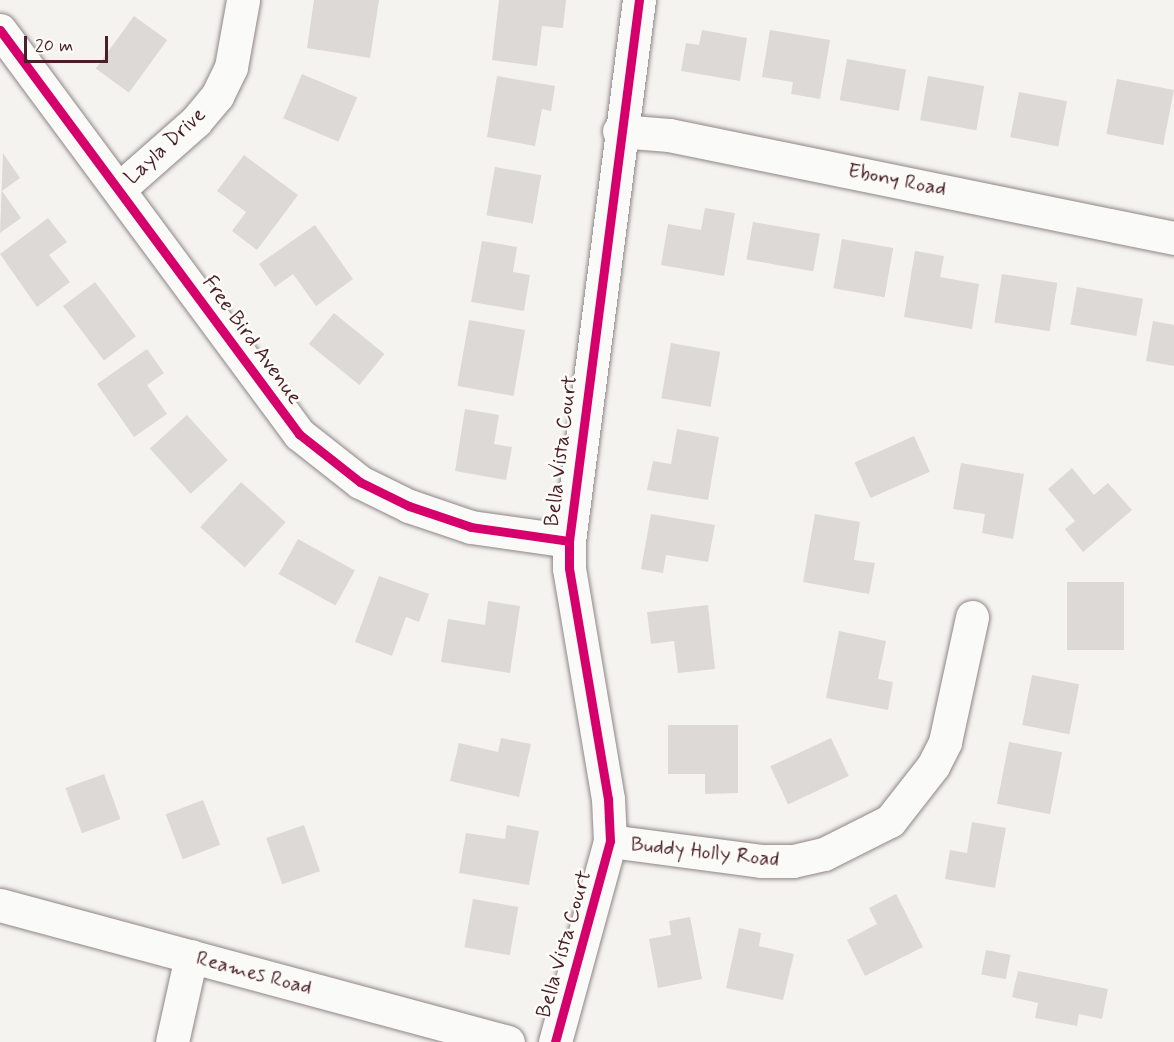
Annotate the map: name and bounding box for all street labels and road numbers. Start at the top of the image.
street label: Layla Drive [120,102,210,190]
street label: Ebony Road [846,158,948,202]
street label: Free Bird Avenue [197,271,307,409]
street label: Bella Vista Court [539,376,583,526]
street label: Buddy Holly Road [629,832,781,872]
street label: Bella Vista Court [531,869,597,1019]
street label: Reames Road [193,945,315,1001]

